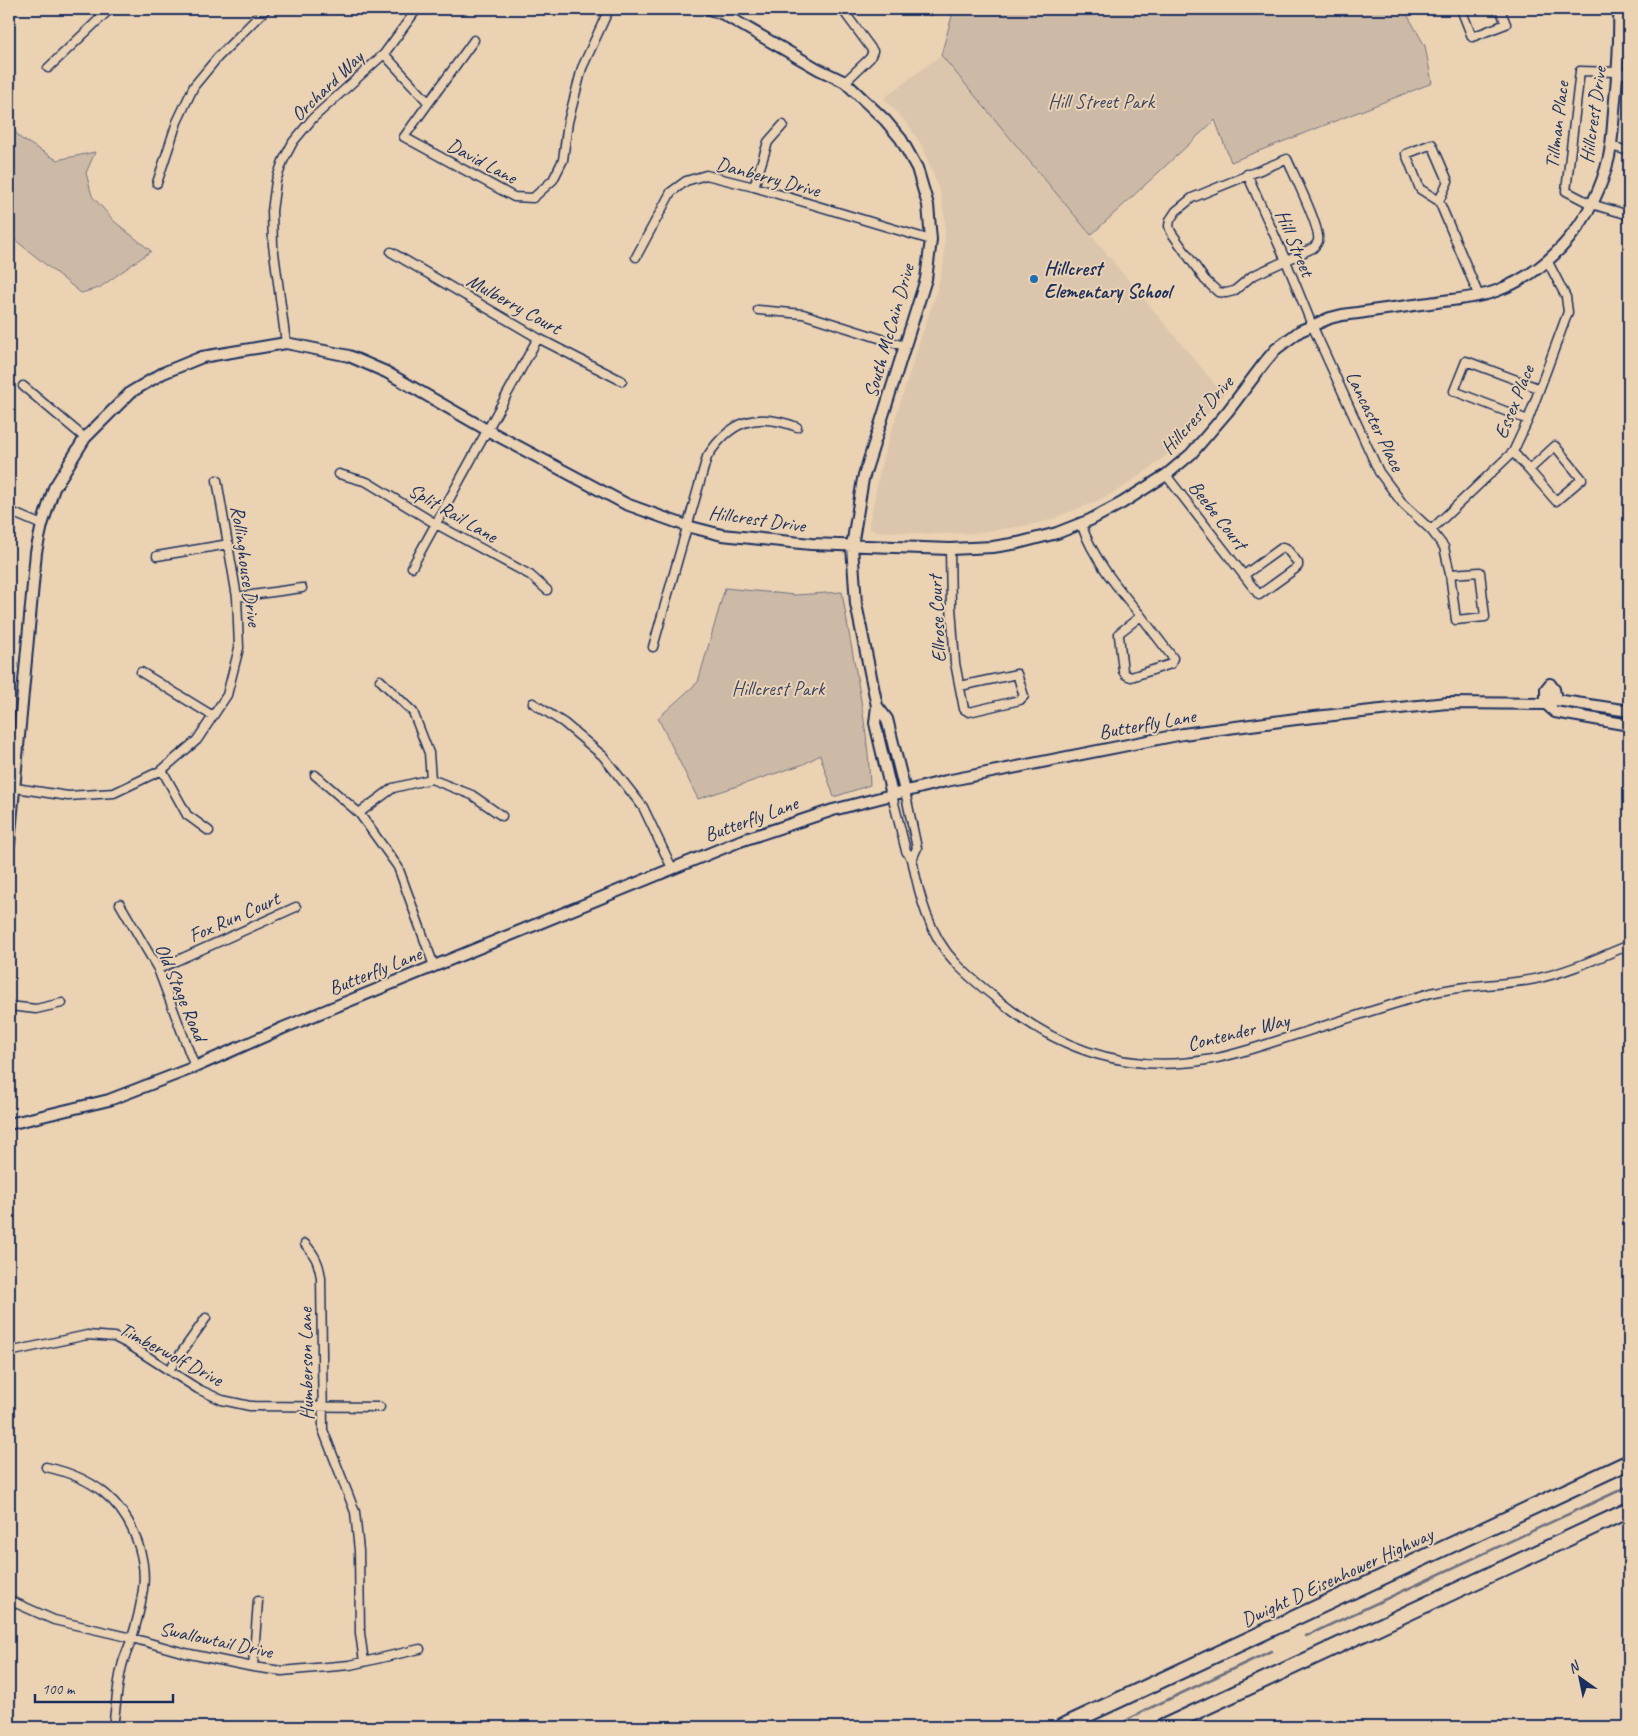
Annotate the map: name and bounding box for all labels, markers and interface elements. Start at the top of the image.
street label: Orchard Way [286,44,370,127]
street label: Hillcrest Drive [1574,64,1612,165]
street label: Tillman Place [1539,79,1575,170]
park label: Hill Street Park [1048,89,1156,114]
street label: David Lane [443,132,522,190]
street label: Danberry Drive [713,151,824,203]
street label: Hill Street [1270,206,1321,282]
place label: Hillcrest Elementary School [1044,256,1174,304]
street label: South McCain Drive [858,260,920,401]
street label: Mulberry Court [462,268,568,341]
marker: Hillcrest Elementary School [1028,273,1040,285]
street label: Essex Place [1488,360,1541,442]
street label: Lancaster Place [1340,367,1411,476]
street label: Hillcrest Drive [1155,369,1240,459]
street label: Beebe Court [1183,475,1255,557]
street label: Split Rail Lane [404,478,503,549]
street label: Hillcrest Drive [707,500,808,538]
street label: Rollinghouse Drive [225,504,267,629]
street label: Ellrose Court [922,571,952,663]
park label: Hillcrest Park [732,676,826,701]
street label: Butterfly Lane [1097,703,1199,745]
street label: Butterfly Lane [701,790,803,847]
street label: Fox Run Court [185,885,285,948]
street label: Old Stage Road [149,939,214,1047]
street label: Butterfly Lane [325,941,426,1001]
street label: Contender Way [1185,1007,1294,1057]
street label: Humberson Lane [292,1306,319,1421]
street label: Timberwolf Drive [115,1316,228,1392]
street label: Dwight D Eisenhower Highway [1237,1521,1439,1632]
street label: Swallowtail Drive [157,1616,276,1664]
north arrow [1556,1654,1606,1704]
text: N [1565,1657,1583,1677]
scale bar [35,1671,172,1703]
text: 100 m [42,1680,76,1699]

